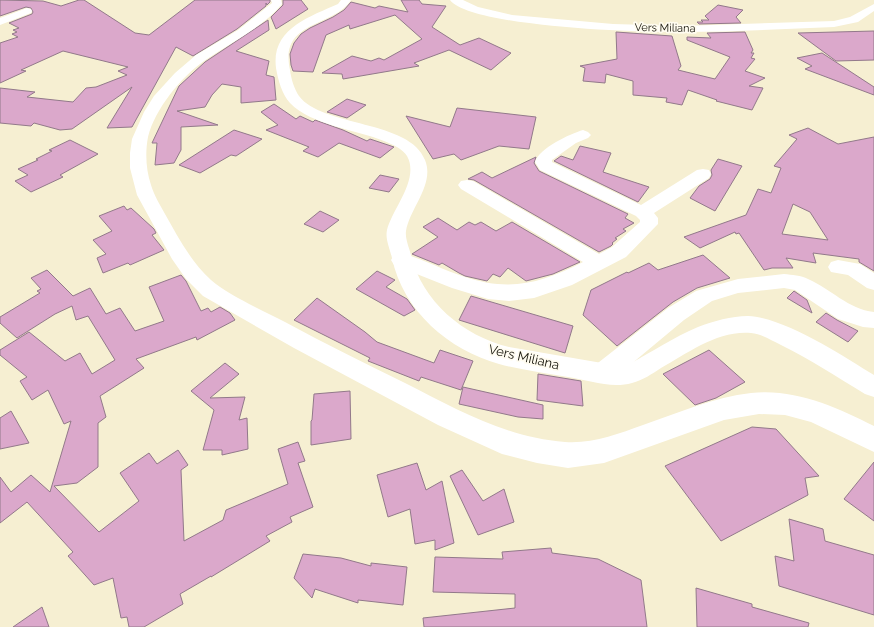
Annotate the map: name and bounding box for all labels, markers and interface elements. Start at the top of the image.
street label: Vers Miliana [634,21,696,35]
street label: Vers Miliana [487,342,561,372]

